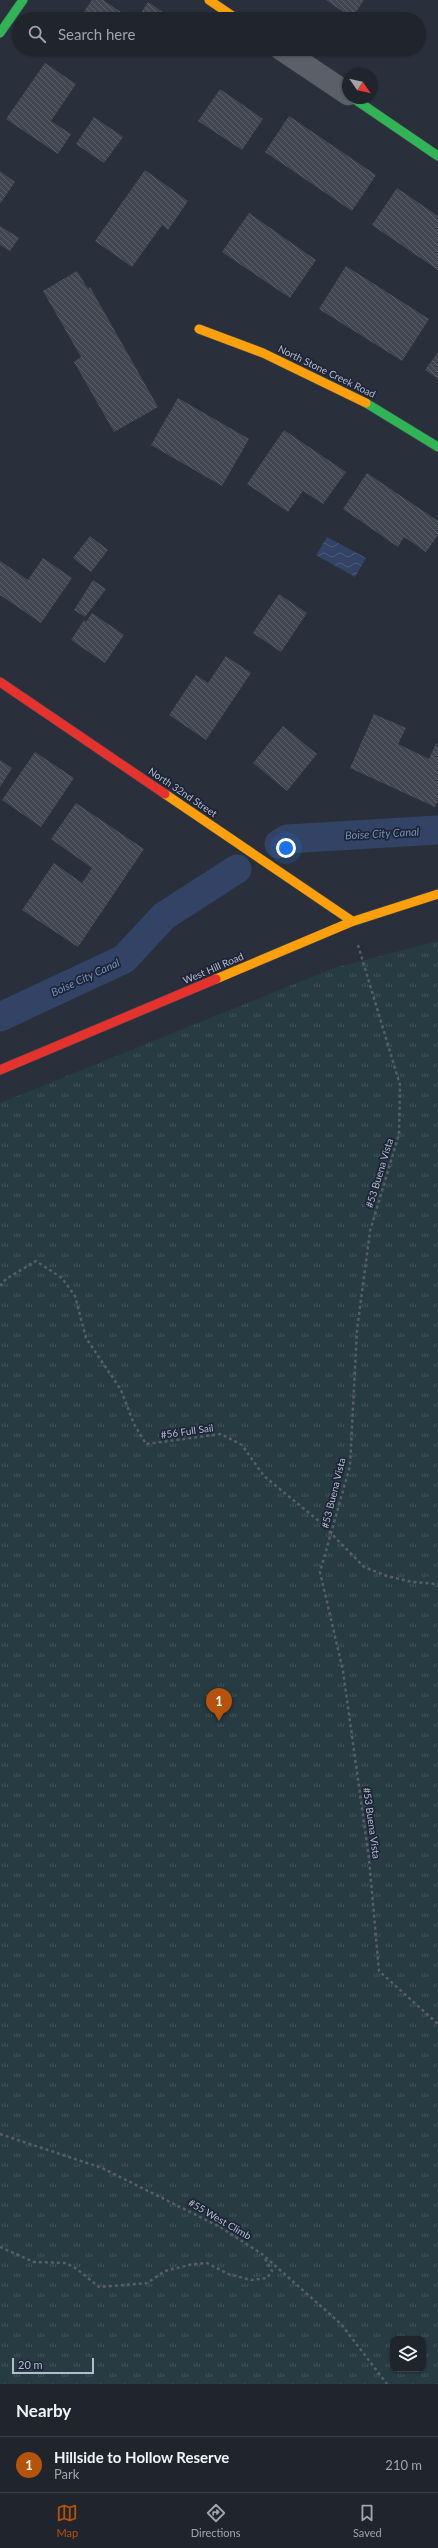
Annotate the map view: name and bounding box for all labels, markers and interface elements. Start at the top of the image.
search box [12,12,426,56]
icon: search [26,23,48,45]
text: Search here [58,25,135,43]
north arrow [342,68,378,104]
street label: North Stone Creek Road [276,342,378,400]
street label: North 32nd Street [146,765,220,820]
water label: Boise City Canal [345,825,420,841]
your location [276,838,296,858]
street label: West Hill Road [181,950,245,986]
water label: Boise City Canal [49,955,122,999]
street label: #53 Buena Vista [363,1137,395,1209]
street label: #56 Full Sail [160,1421,214,1441]
street label: #53 Buena Vista [318,1457,348,1529]
pin: 1 [206,1688,232,1721]
street label: #53 Buena Vista [361,1787,383,1860]
street label: #55 West Climb [186,2196,254,2242]
map controls [390,2336,426,2372]
button: layers [390,2336,426,2372]
scale bar [12,2356,94,2375]
text: 20 m [18,2358,43,2371]
text: Nearby [16,2400,71,2421]
text: Hillside to Hollow Reserve [54,2448,229,2466]
text: 1 [25,2457,33,2473]
text: 210 m [385,2457,422,2473]
text: Park [54,2466,79,2482]
tab: Map [56,2502,78,2539]
tab: Directions [191,2502,240,2539]
tab: Saved [353,2502,382,2539]

